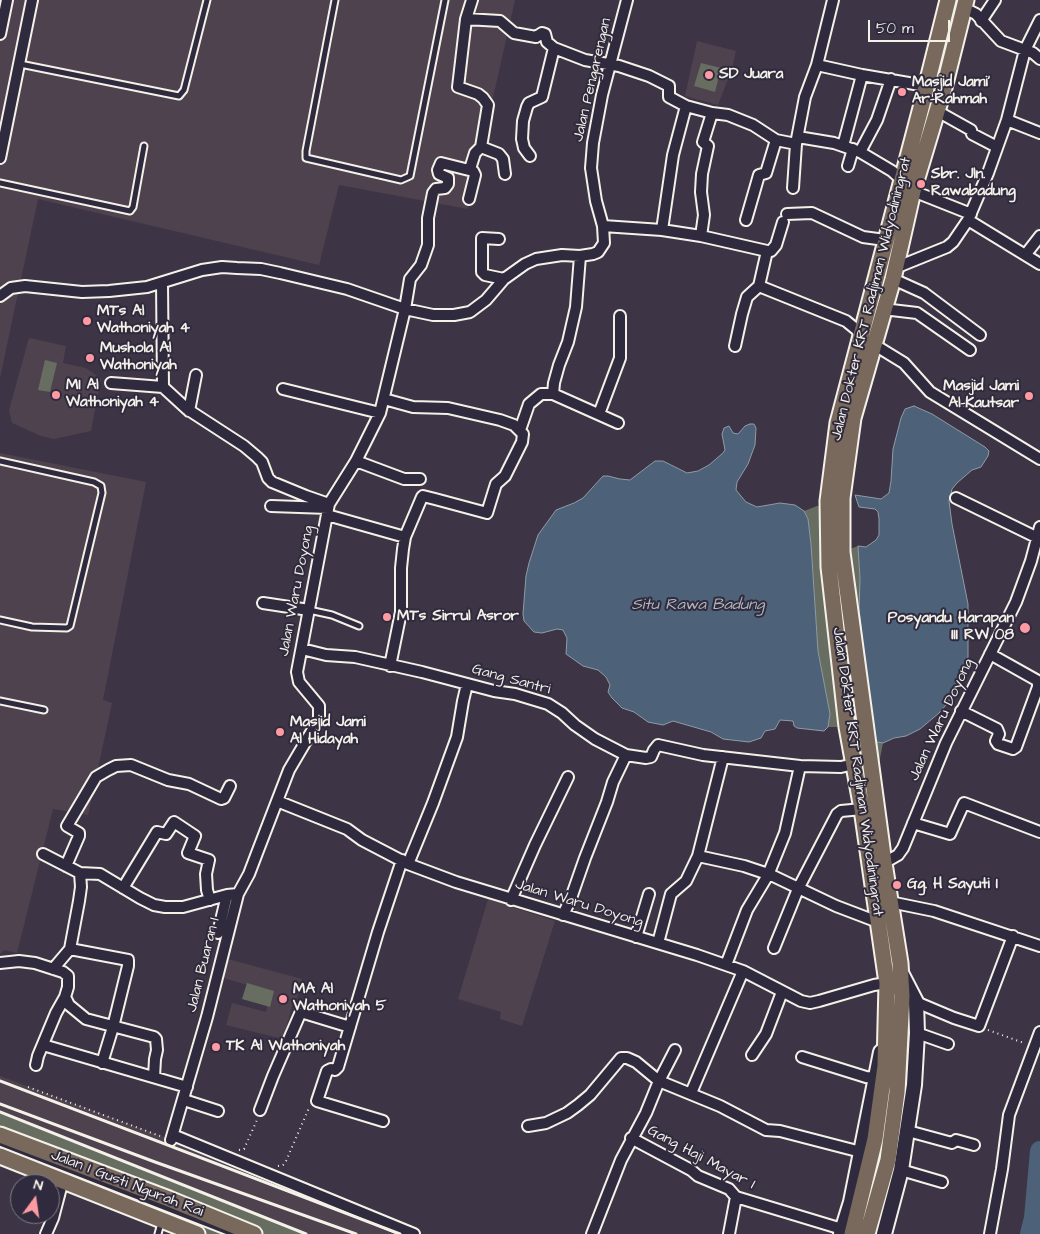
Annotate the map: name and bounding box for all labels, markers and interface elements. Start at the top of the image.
scale bar [870,10,952,42]
street label: Jalan Pengarengan [570,16,616,144]
text: 50 m [876,18,914,39]
place label: SD Juara [719,66,783,84]
marker: SD Juara [703,69,715,81]
place label: Masjid Jami' Ar-Rahmah [912,74,990,109]
marker: Masjid Jami' Ar-Rahmah [896,86,908,98]
street label: Jalan Dokter KRT Radjiman Widyodiningrat [828,155,916,443]
place label: Sbr. Jln. Rawabadung [931,166,1016,201]
marker: Sbr. Jln. Rawabadung [915,178,927,190]
place label: MTs Al Wathoniyah 4 [97,303,190,338]
marker: MTs Al Wathoniyah 4 [81,315,93,327]
place label: Mushola Al Wathoniyah [100,340,177,375]
marker: Mushola Al Wathoniyah [84,352,96,364]
place label: MI Al Wathoniyah 4 [66,377,159,412]
place label: Masjid Jami Al-Kautsar [943,378,1019,413]
marker: MI Al Wathoniyah 4 [50,389,62,401]
marker: Masjid Jami Al-Kautsar [1023,390,1035,402]
street label: Jalan Waru Doyong [275,524,319,658]
water label: Situ Rawa Badung [632,596,764,616]
place label: MTs Sirrul Asror [397,608,519,626]
place label: Posyandu Harapan III RW 08 [888,610,1014,645]
marker: MTs Sirrul Asror [381,611,393,623]
marker: Posyandu Harapan III RW 08 [1018,621,1032,635]
street label: Jalan Dokter KRT Radjiman Widyodiningrat [828,626,886,918]
street label: Jalan Waru Doyong [906,656,978,784]
street label: Gang Santri [470,661,552,699]
place label: Masjid Jami Al Hidayah [290,714,366,749]
marker: Masjid Jami Al Hidayah [274,726,286,738]
street label: Jalan Waru Doyong [513,876,645,932]
place label: Gg. H Sayuti I [907,876,998,894]
marker: Gg. H Sayuti I [891,879,903,891]
street label: Jalan Buaran I [184,916,224,1014]
place label: MA Al Wathoniyah 5 [293,981,386,1016]
marker: MA Al Wathoniyah 5 [277,993,289,1005]
place label: TK Al Wathoniyah [226,1038,345,1056]
marker: TK Al Wathoniyah [210,1041,222,1053]
street label: Gang Haji Mayar I [644,1122,758,1194]
street label: Jalan I Gusti Ngurah Rai [48,1147,206,1221]
north arrow [10,1174,60,1224]
text: N [32,1175,45,1196]

